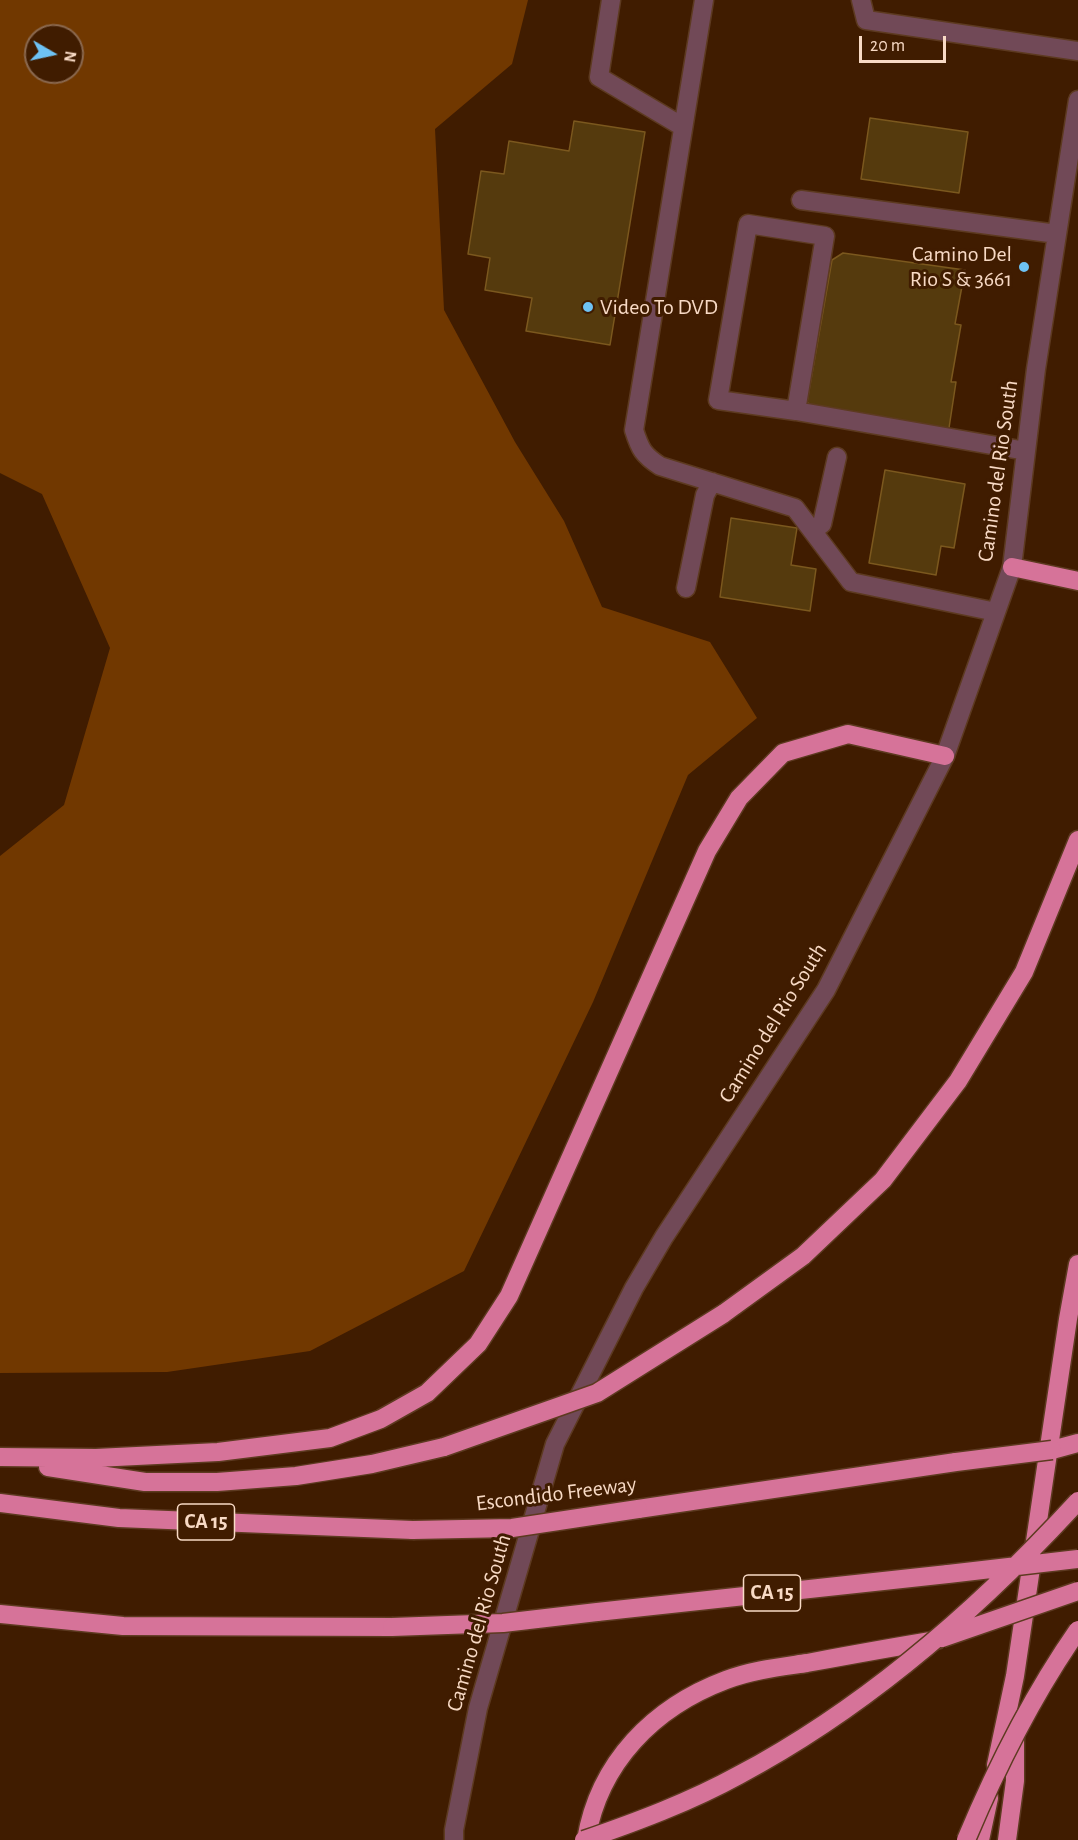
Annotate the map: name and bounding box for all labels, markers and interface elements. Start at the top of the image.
north arrow [24,24,84,84]
scale bar [862,24,949,62]
text: 20 m [870,37,905,55]
text: N [61,50,79,63]
place label: Camino Del Rio S & 3661 [910,241,1012,292]
marker: Camino Del Rio S & 3661 [1017,260,1031,274]
place label: Video To DVD [600,294,718,320]
marker: Video To DVD [581,300,595,314]
street label: Camino del Rio South [972,379,1024,563]
street label: Camino del Rio South [713,938,833,1108]
street label: Escondido Freeway [474,1471,638,1517]
road number: CA 15 [178,1504,234,1540]
street label: Camino del Rio South [441,1531,517,1715]
road number: CA 15 [744,1575,800,1611]

